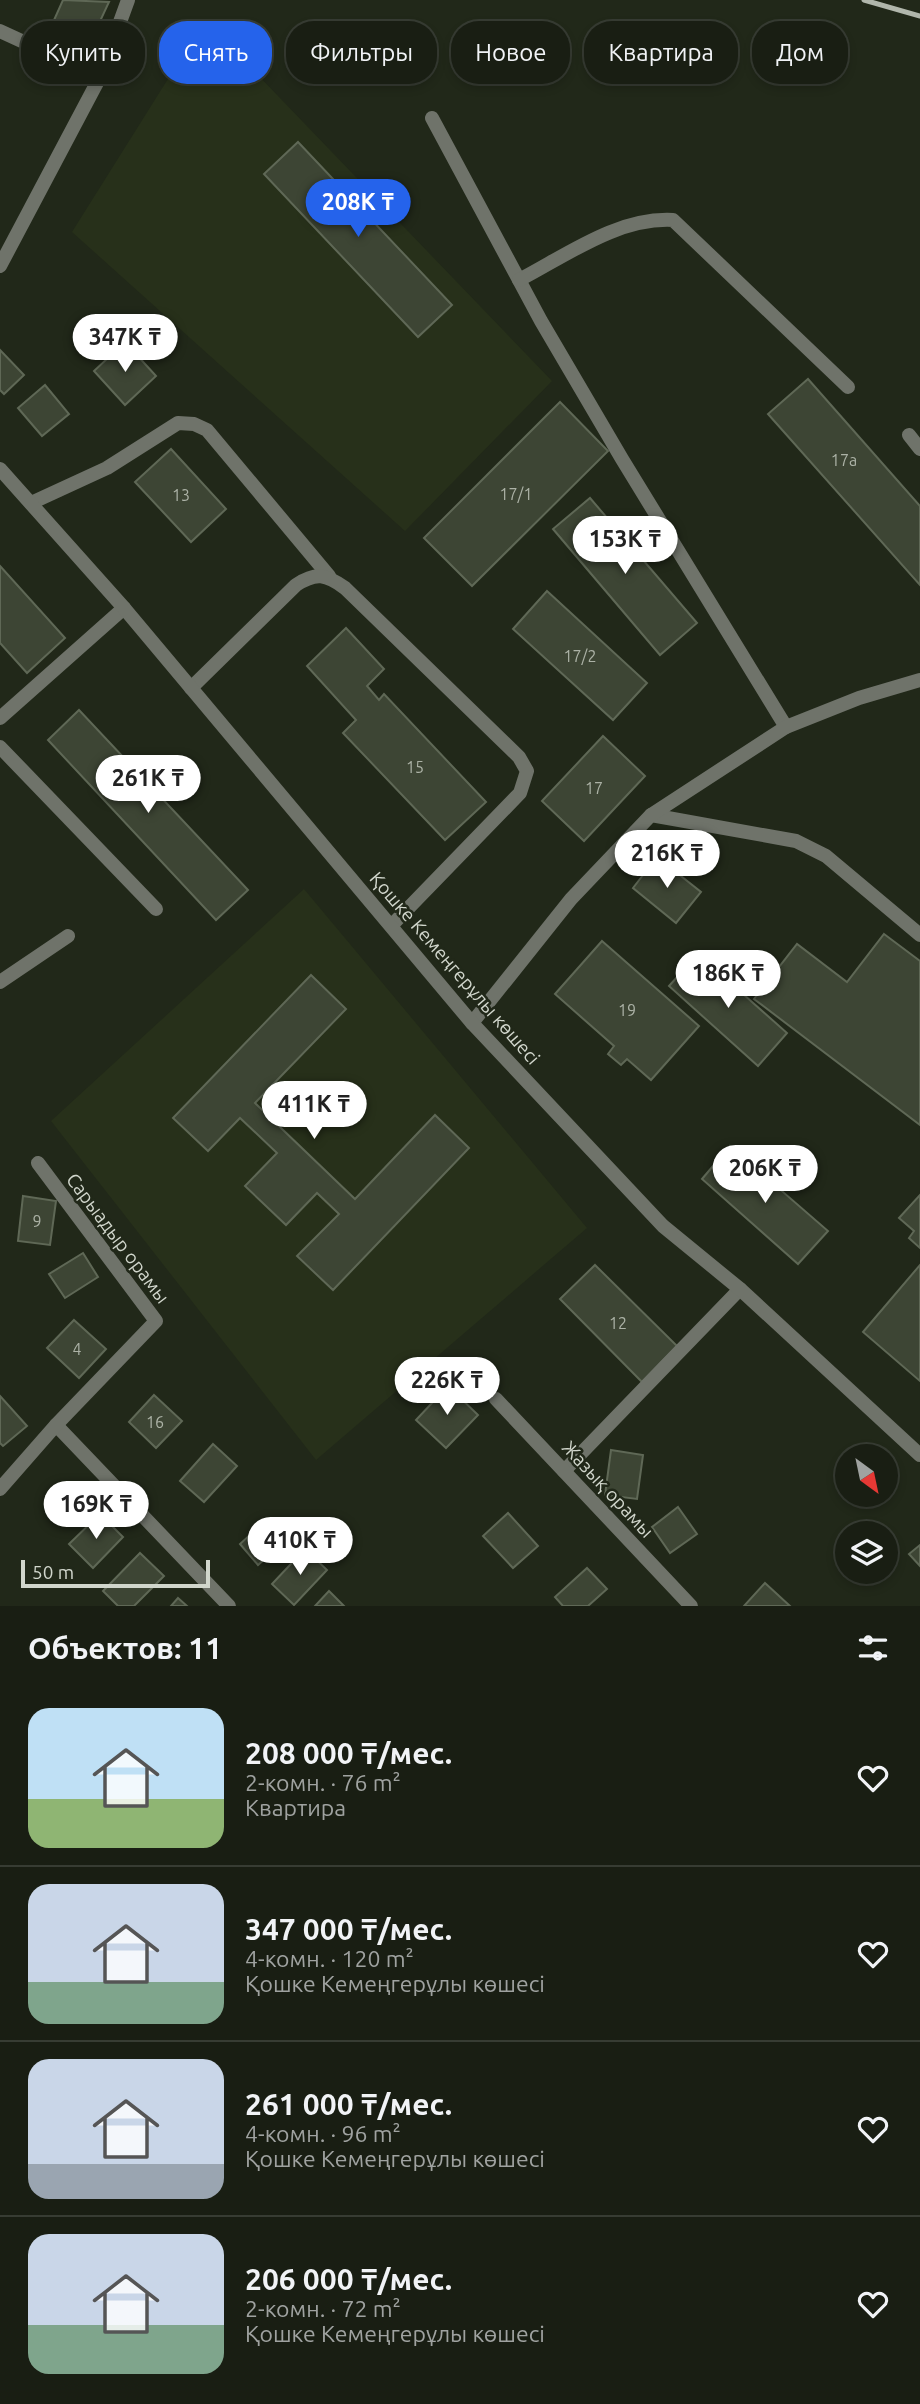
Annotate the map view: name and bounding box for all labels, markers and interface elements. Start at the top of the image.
chip: Купить [21,21,145,84]
chip: Снять [159,21,272,84]
chip: Фильтры [286,21,437,84]
chip: Новое [451,21,570,84]
chip: Квартира [584,21,738,84]
chip: Дом [752,21,848,84]
pin: 208K ₸ [301,180,415,239]
text: 208K ₸ [322,189,394,214]
pin: 347K ₸ [68,314,182,374]
text: 347K ₸ [89,324,161,349]
house number: 17а [831,451,857,469]
house number: 17/1 [500,485,532,503]
house number: 13 [172,486,190,504]
pin: 153K ₸ [568,516,682,576]
text: 153K ₸ [589,526,661,551]
house number: 17/2 [564,647,596,665]
pin: 261K ₸ [91,756,205,815]
house number: 15 [406,758,424,776]
text: 261K ₸ [112,765,184,790]
house number: 17 [585,779,603,797]
pin: 216K ₸ [610,830,724,890]
text: 216K ₸ [631,840,703,865]
street label: Қошке Кемеңгерұлы көшесі [365,867,545,1069]
pin: 186K ₸ [671,950,785,1010]
text: 186K ₸ [692,960,764,985]
house number: 19 [618,1001,636,1019]
pin: 411K ₸ [257,1082,371,1141]
text: 411K ₸ [278,1091,350,1116]
pin: 206K ₸ [708,1146,822,1205]
text: 206K ₸ [729,1155,801,1180]
street label: Сарыадыр орамы [62,1169,174,1307]
house number: 9 [32,1212,42,1230]
house number: 12 [609,1314,627,1332]
house number: 4 [72,1340,82,1358]
pin: 226K ₸ [390,1358,504,1417]
text: 226K ₸ [411,1367,483,1392]
house number: 16 [146,1413,164,1431]
street label: Жазық орамы [558,1436,658,1542]
north arrow [835,1444,898,1507]
map controls [835,1444,898,1584]
pin: 169K ₸ [39,1482,153,1541]
text: 169K ₸ [60,1491,132,1516]
pin: 410K ₸ [243,1518,357,1577]
button: layers [835,1521,898,1584]
text: 410K ₸ [264,1527,336,1552]
scale bar [21,1557,210,1589]
text: 50 m [32,1561,74,1583]
icon: filters [854,1629,892,1667]
text: Объектов: 11 [28,1631,222,1665]
icon: home [84,1736,168,1820]
text: 208 000 ₸/мес. [245,1736,452,1770]
icon: heart [854,1759,892,1797]
text: 2-комн. · 76 m² [245,1770,401,1795]
text: Квартира [245,1795,346,1820]
icon: home [84,1912,168,1996]
text: 347 000 ₸/мес. [245,1912,452,1946]
icon: heart [854,1935,892,1973]
text: 4-комн. · 120 m² [245,1946,414,1971]
text: Қошке Кемеңгерұлы көшесі [245,1971,545,1996]
icon: home [84,2087,168,2171]
text: 261 000 ₸/мес. [245,2087,452,2121]
icon: heart [854,2110,892,2148]
text: 4-комн. · 96 m² [245,2121,401,2146]
text: Қошке Кемеңгерұлы көшесі [245,2146,545,2171]
icon: home [84,2262,168,2346]
text: 206 000 ₸/мес. [245,2262,452,2296]
icon: heart [854,2285,892,2323]
text: 2-комн. · 72 m² [245,2296,401,2321]
text: Қошке Кемеңгерұлы көшесі [245,2321,545,2346]

